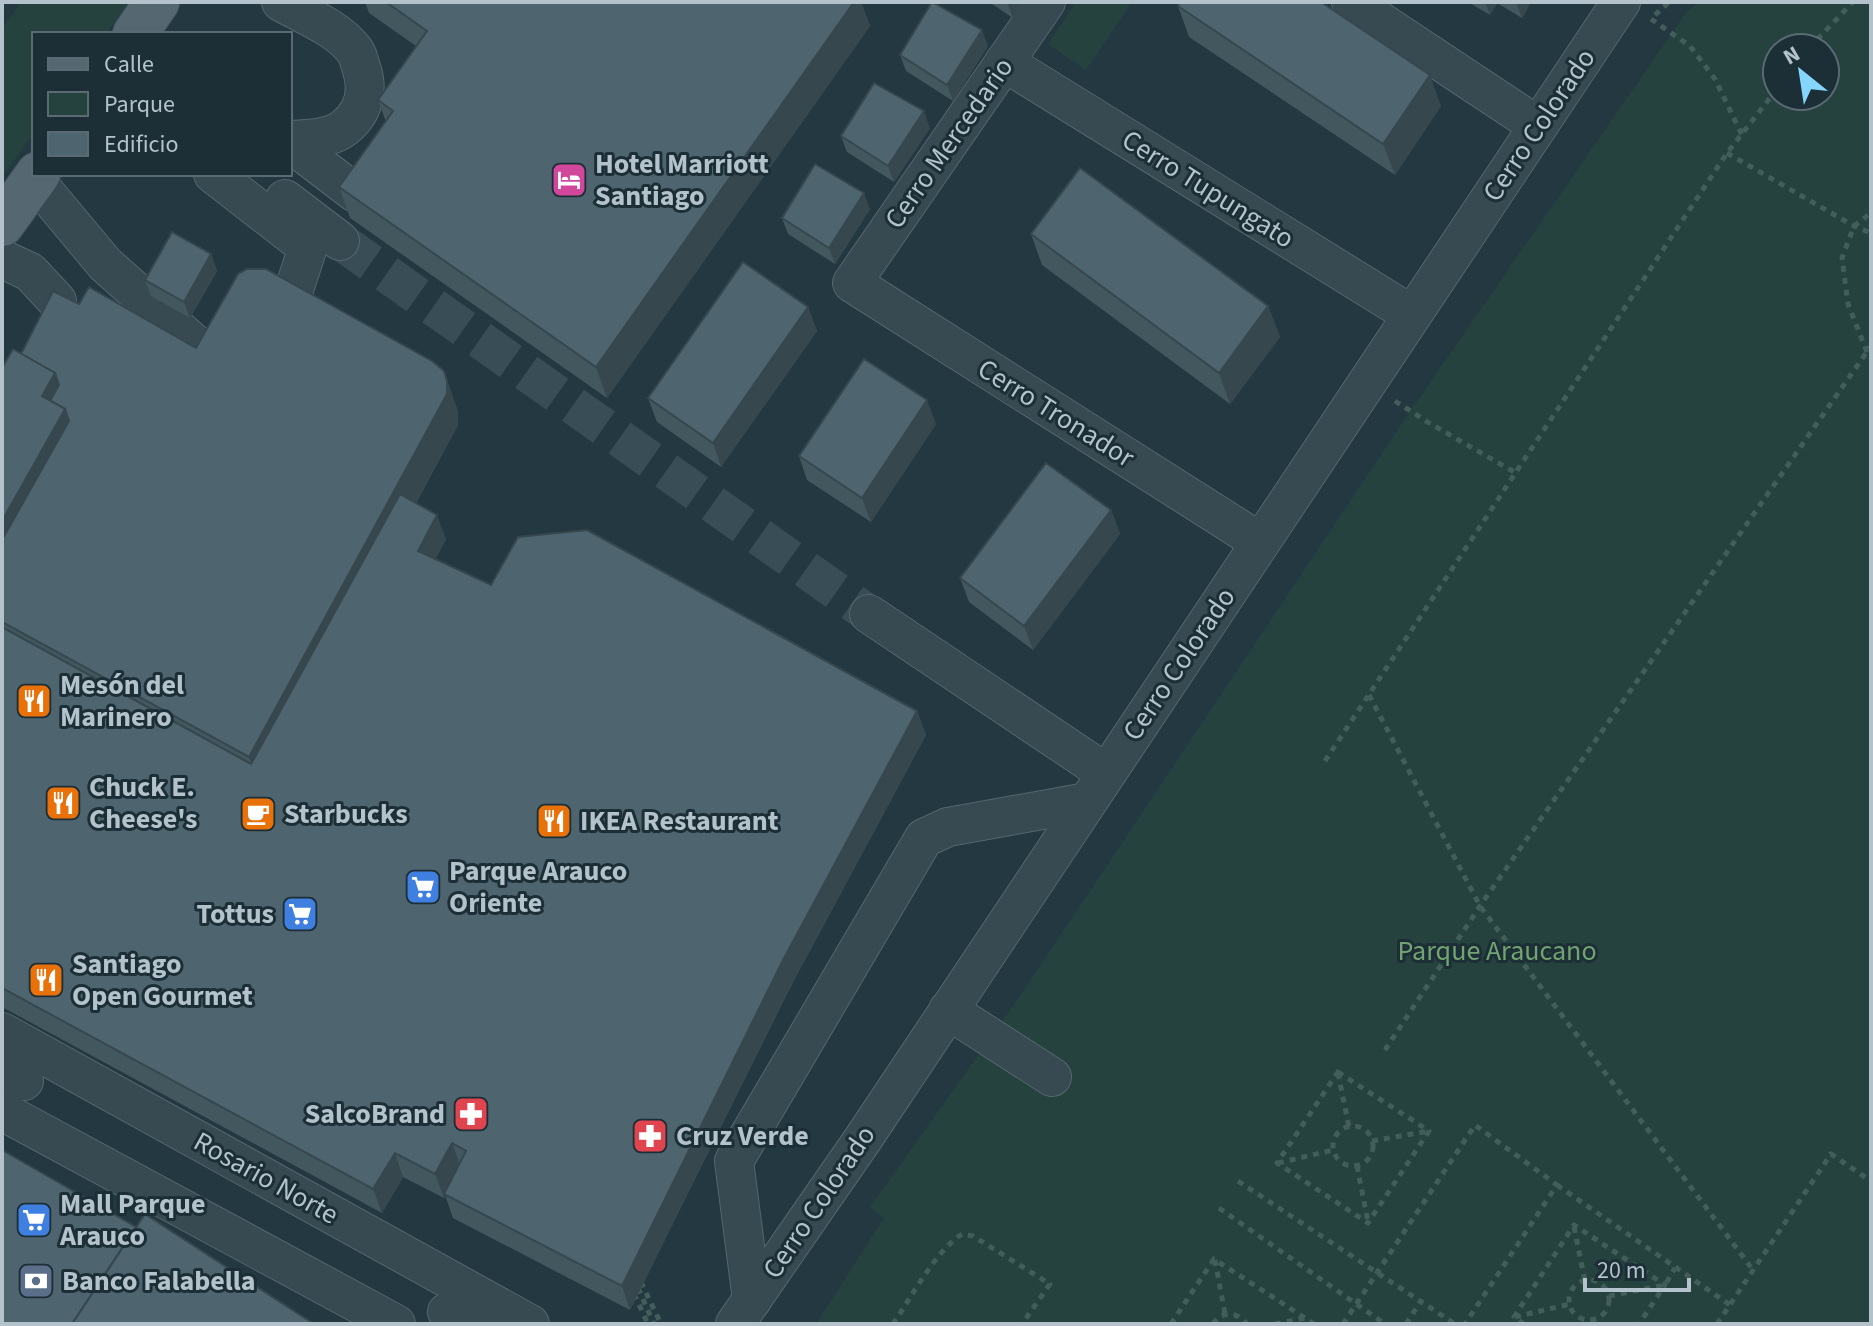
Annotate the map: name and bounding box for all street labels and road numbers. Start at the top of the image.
street label: Cerro Colorado [1473,40,1605,210]
street label: Cerro Mercedario [875,49,1023,237]
street label: Cerro Tupungato [1114,120,1302,258]
street label: Cerro Tronador [970,349,1142,477]
street label: Cerro Colorado [1113,579,1245,749]
street label: Cerro Colorado [753,1117,885,1287]
street label: Rosario Norte [186,1122,346,1234]

